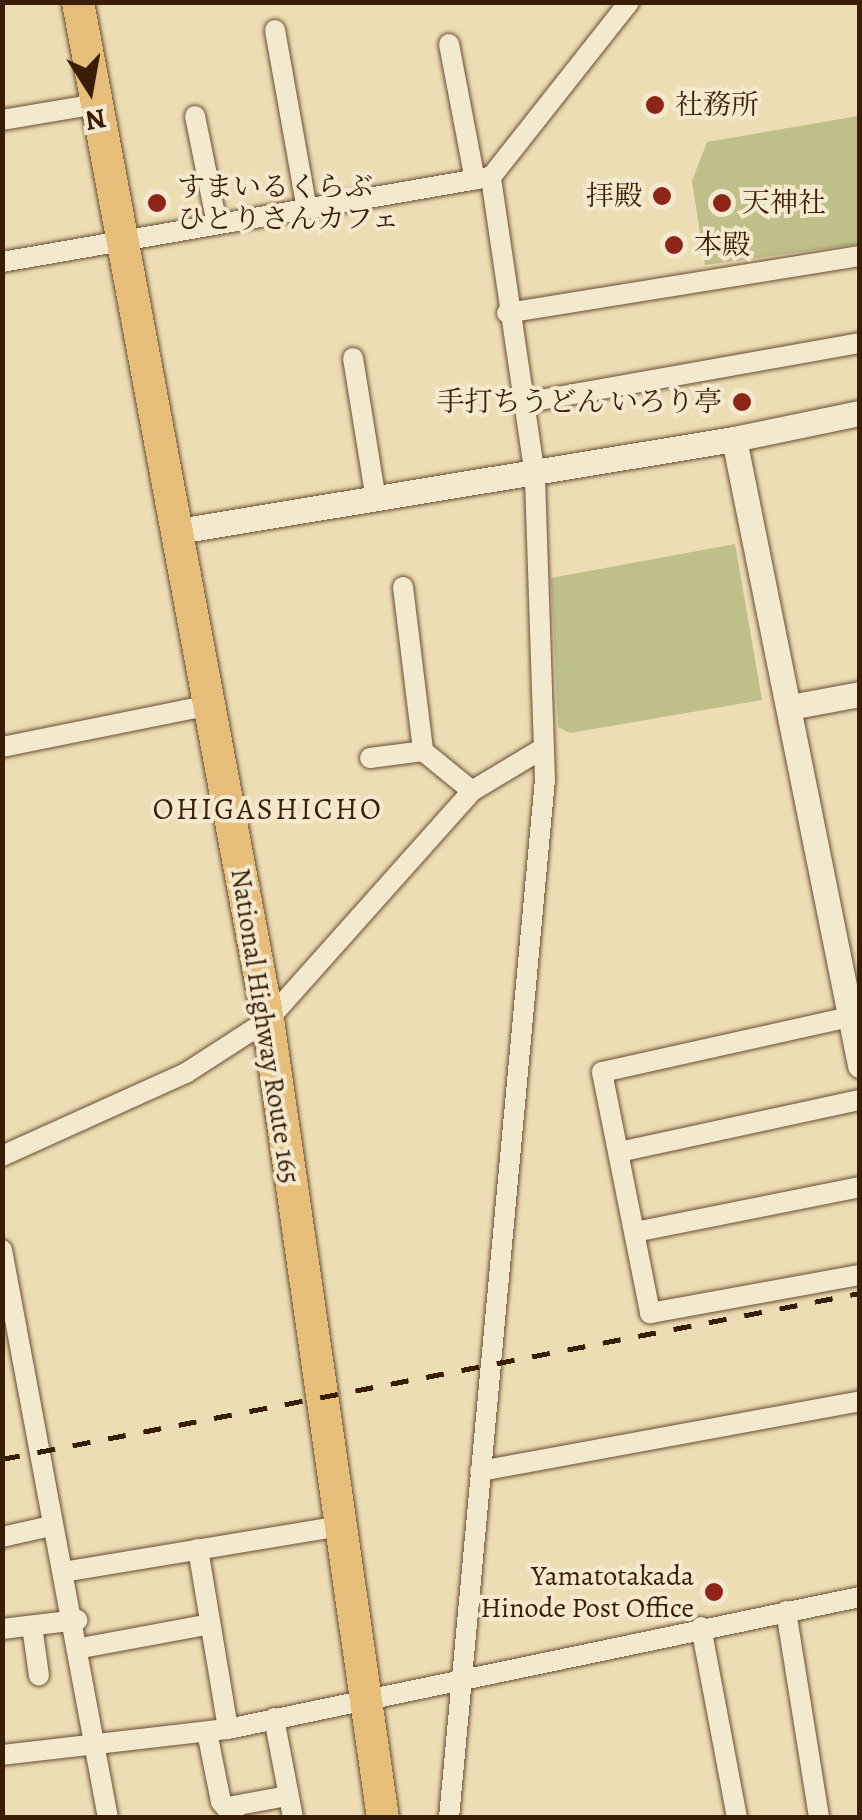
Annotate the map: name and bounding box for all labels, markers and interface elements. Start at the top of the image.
north arrow [40,40,140,140]
place label: 社務所 [675,88,759,122]
marker: 社務所 [644,94,666,116]
text: N [82,99,109,140]
place label: すまいるくらぶ ひとりさんカフェ [177,170,401,236]
place label: 拝殿 [586,179,642,213]
marker: 拝殿 [651,185,673,207]
place label: 天神社 [742,186,826,220]
marker: すまいるくらぶ ひとりさんカフェ [146,192,168,214]
marker: 天神社 [711,192,733,214]
place label: 本殿 [694,228,750,262]
marker: 本殿 [663,234,685,256]
place label: 手打ちうどん いろり亭 [436,385,722,419]
marker: 手打ちうどん いろり亭 [731,391,753,413]
district label: OHIGASHICHO [153,791,383,827]
street label: National Highway Route 165 [223,866,307,1186]
place label: Yamatotakada Hinode Post Office [481,1559,694,1625]
marker: Yamatotakada Hinode Post Office [703,1581,725,1603]

